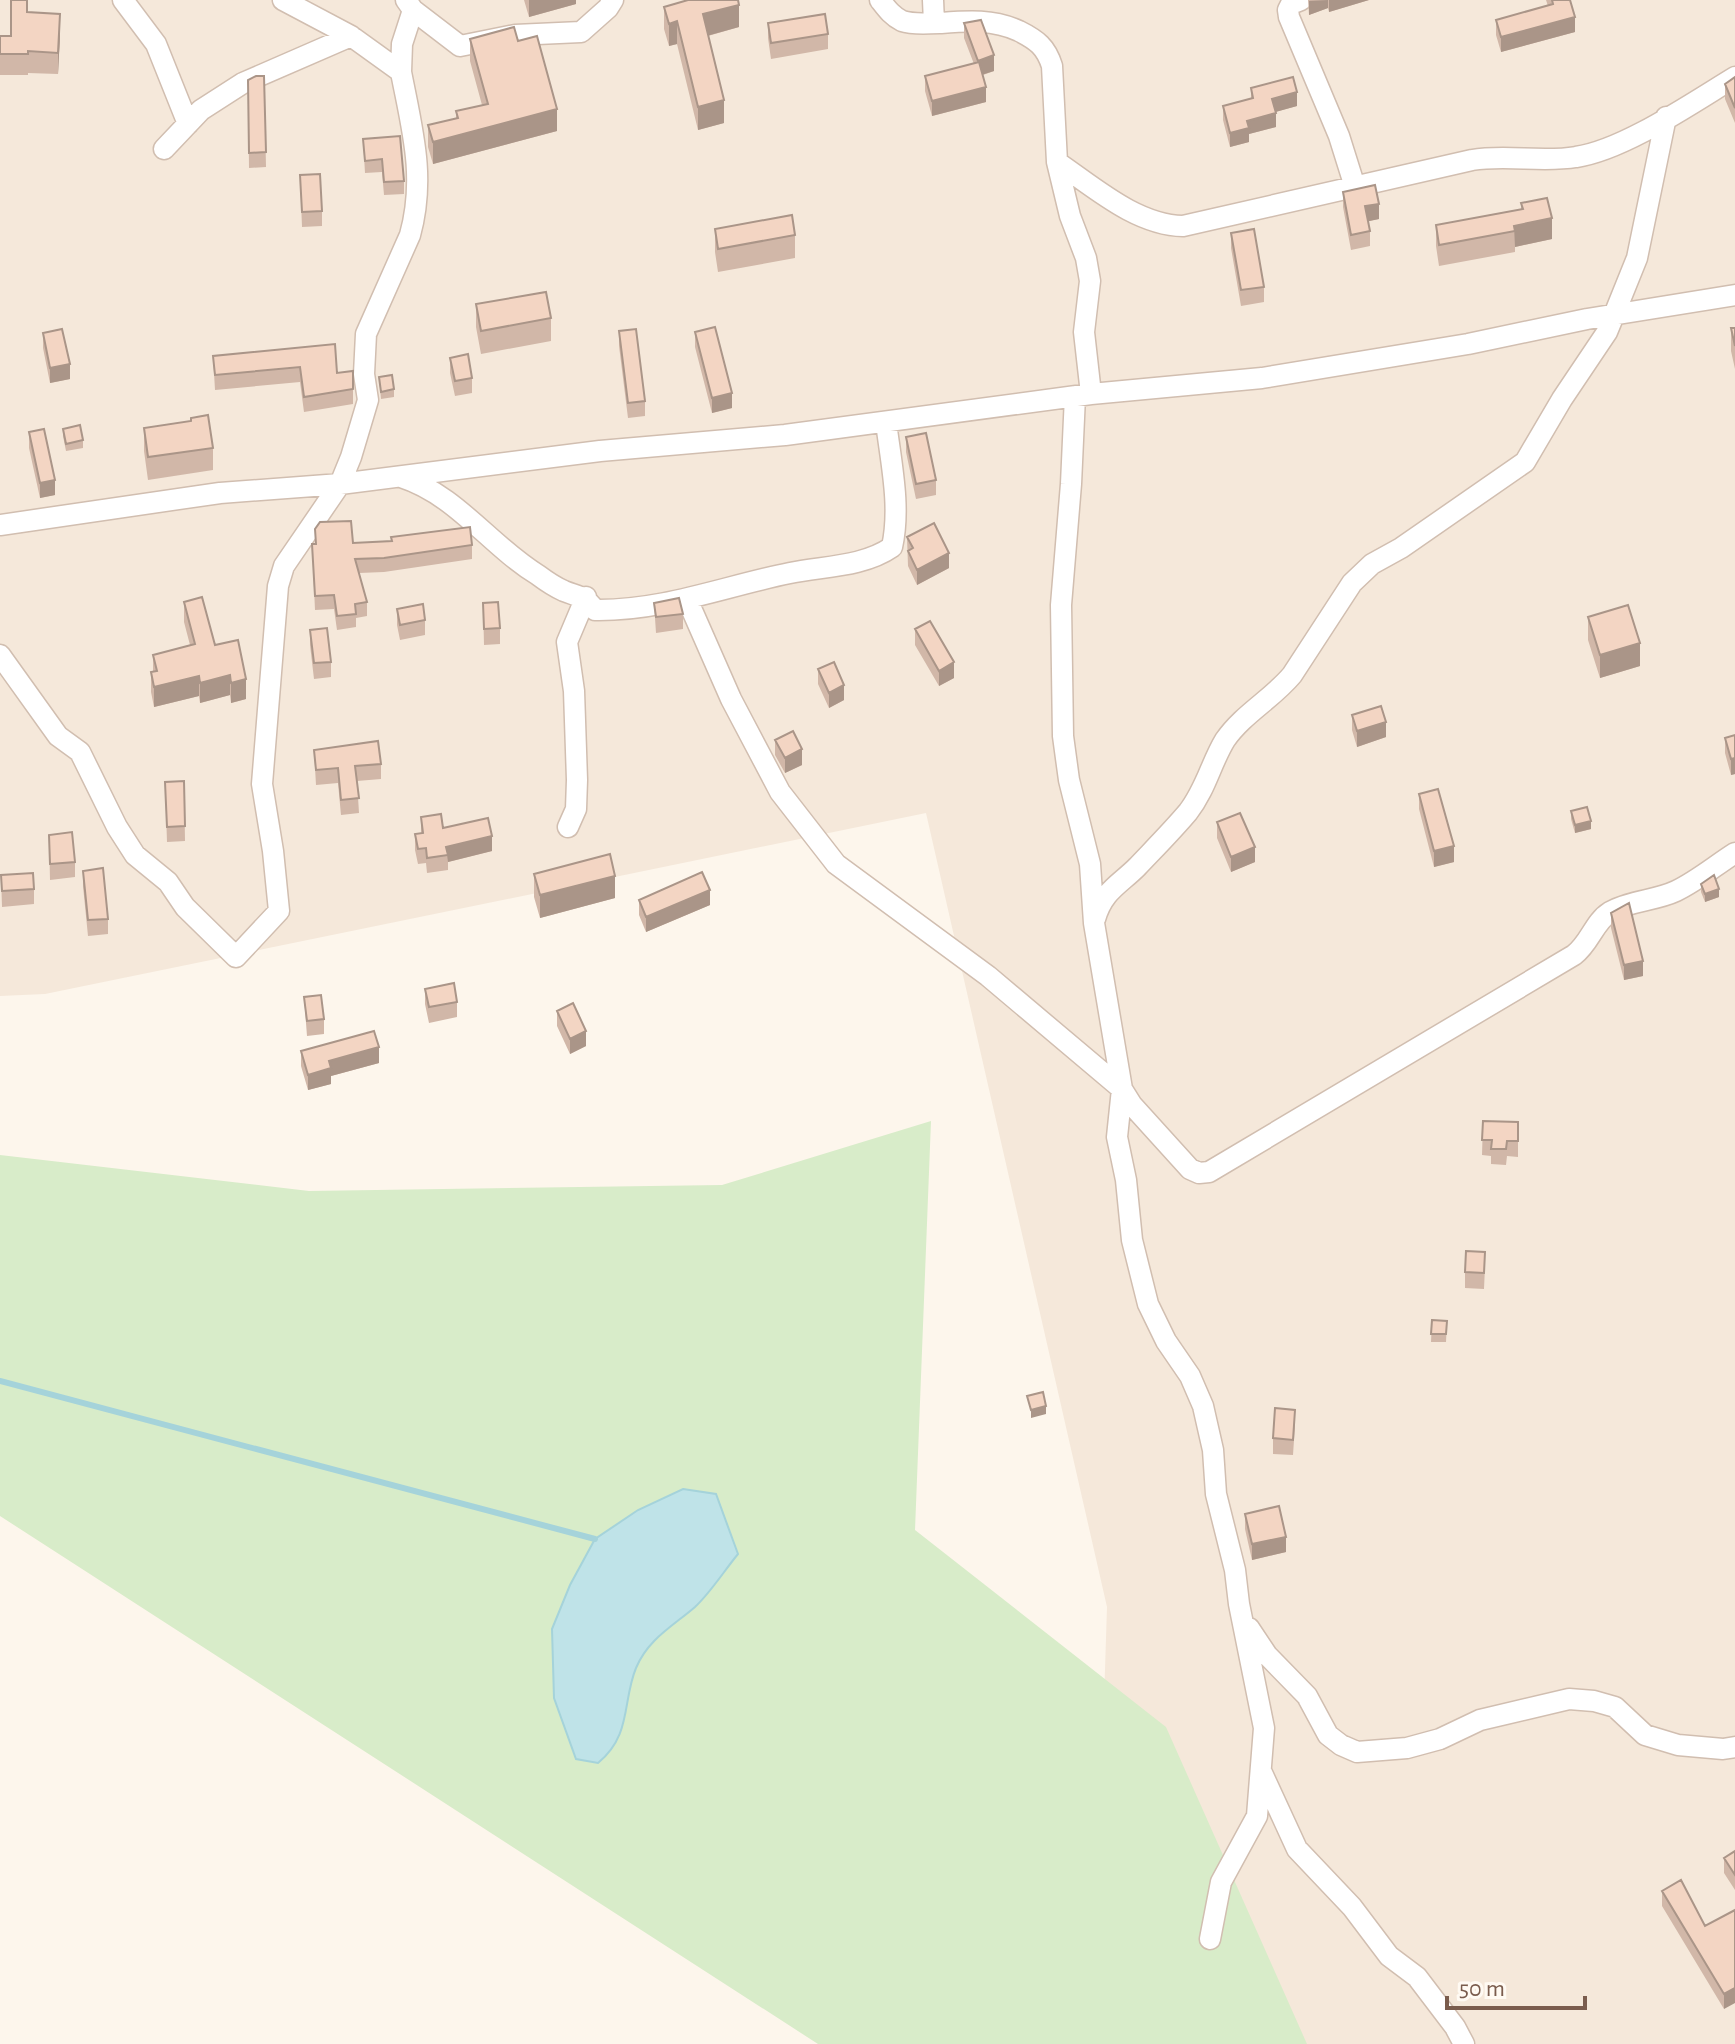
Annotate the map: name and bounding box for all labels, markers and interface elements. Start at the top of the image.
scale bar [1447,1960,1585,2010]
text: 50 m [1459,1977,1505,2001]

